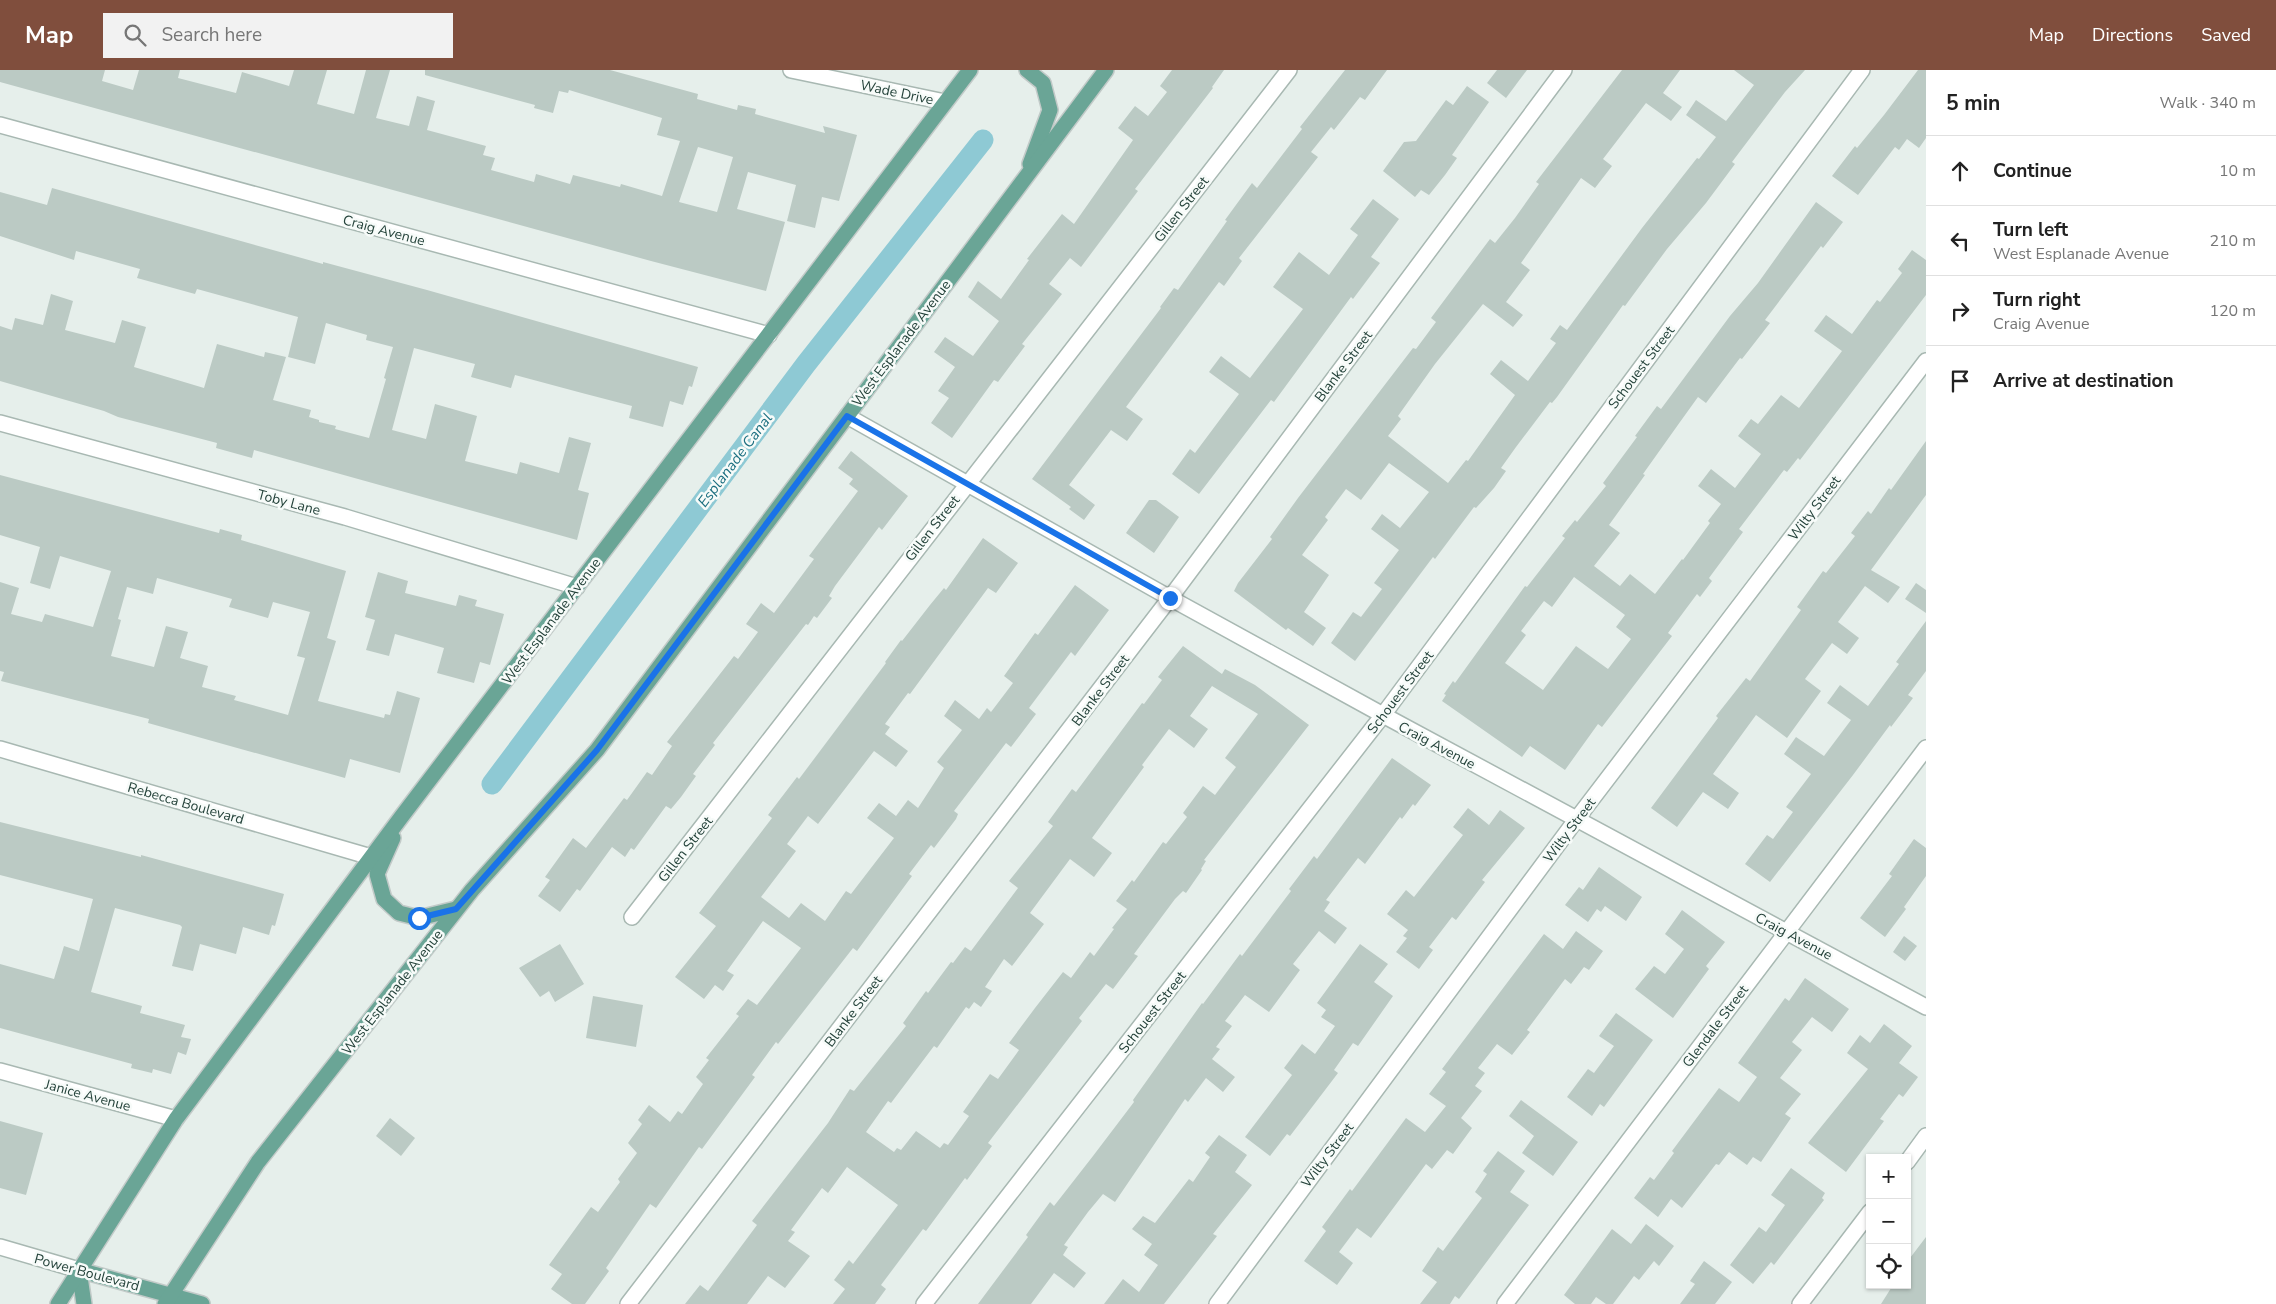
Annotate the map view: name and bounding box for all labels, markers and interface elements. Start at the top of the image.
search box [103,13,453,58]
text: Map [25,19,73,51]
icon: search [121,21,149,49]
text: Search here [161,22,262,48]
text: Map [2029,23,2064,47]
text: Directions [2092,23,2173,47]
text: Saved [2201,23,2251,47]
street label: Wade Drive [859,75,935,110]
text: 5 min [1946,89,2000,117]
text: Walk · 340 m [2160,92,2256,114]
icon: ahead [1946,157,1974,185]
text: Continue [1993,158,2072,184]
text: 10 m [2219,160,2256,182]
street label: Gillen Street [1150,172,1213,246]
street label: Craig Avenue [341,210,427,251]
text: Turn left [1993,217,2068,243]
icon: left [1946,227,1974,255]
text: 210 m [2209,230,2256,252]
text: West Esplanade Avenue [1993,243,2169,265]
street label: West Esplanade Avenue [847,276,955,410]
text: Turn right [1993,287,2080,313]
icon: right [1946,297,1974,325]
text: 120 m [2209,300,2256,322]
text: Craig Avenue [1993,313,2090,335]
street label: Schouest Street [1604,322,1679,413]
street label: Blanke Street [1310,327,1377,406]
icon: arrive [1946,367,1974,395]
text: Arrive at destination [1993,368,2174,394]
water label: Esplanade Canal [693,409,777,511]
street label: Wilty Street [1784,472,1845,545]
street label: Toby Lane [255,485,322,520]
street label: Gillen Street [901,491,964,565]
street label: West Esplanade Avenue [497,554,605,688]
route end [1159,587,1182,610]
street label: Schouest Street [1363,647,1438,738]
street label: Blanke Street [1067,651,1134,730]
street label: Craig Avenue [1395,717,1479,774]
street label: Rebecca Boulevard [125,778,246,829]
street label: Wilty Street [1539,794,1600,867]
street label: Gillen Street [654,812,717,886]
route start [408,907,431,930]
street label: Craig Avenue [1752,908,1836,965]
street label: West Esplanade Avenue [338,926,447,1059]
street label: Schouest Street [1114,967,1191,1057]
street label: Blanke Street [820,972,887,1051]
street label: Glendale Street [1678,981,1753,1071]
street label: Janice Avenue [42,1075,133,1116]
street label: Wilty Street [1297,1119,1358,1192]
map controls [1866,1154,1911,1289]
button: + [1866,1154,1911,1199]
button: − [1866,1199,1911,1244]
button: locate [1866,1244,1911,1289]
street label: Power Boulevard [32,1249,142,1296]

